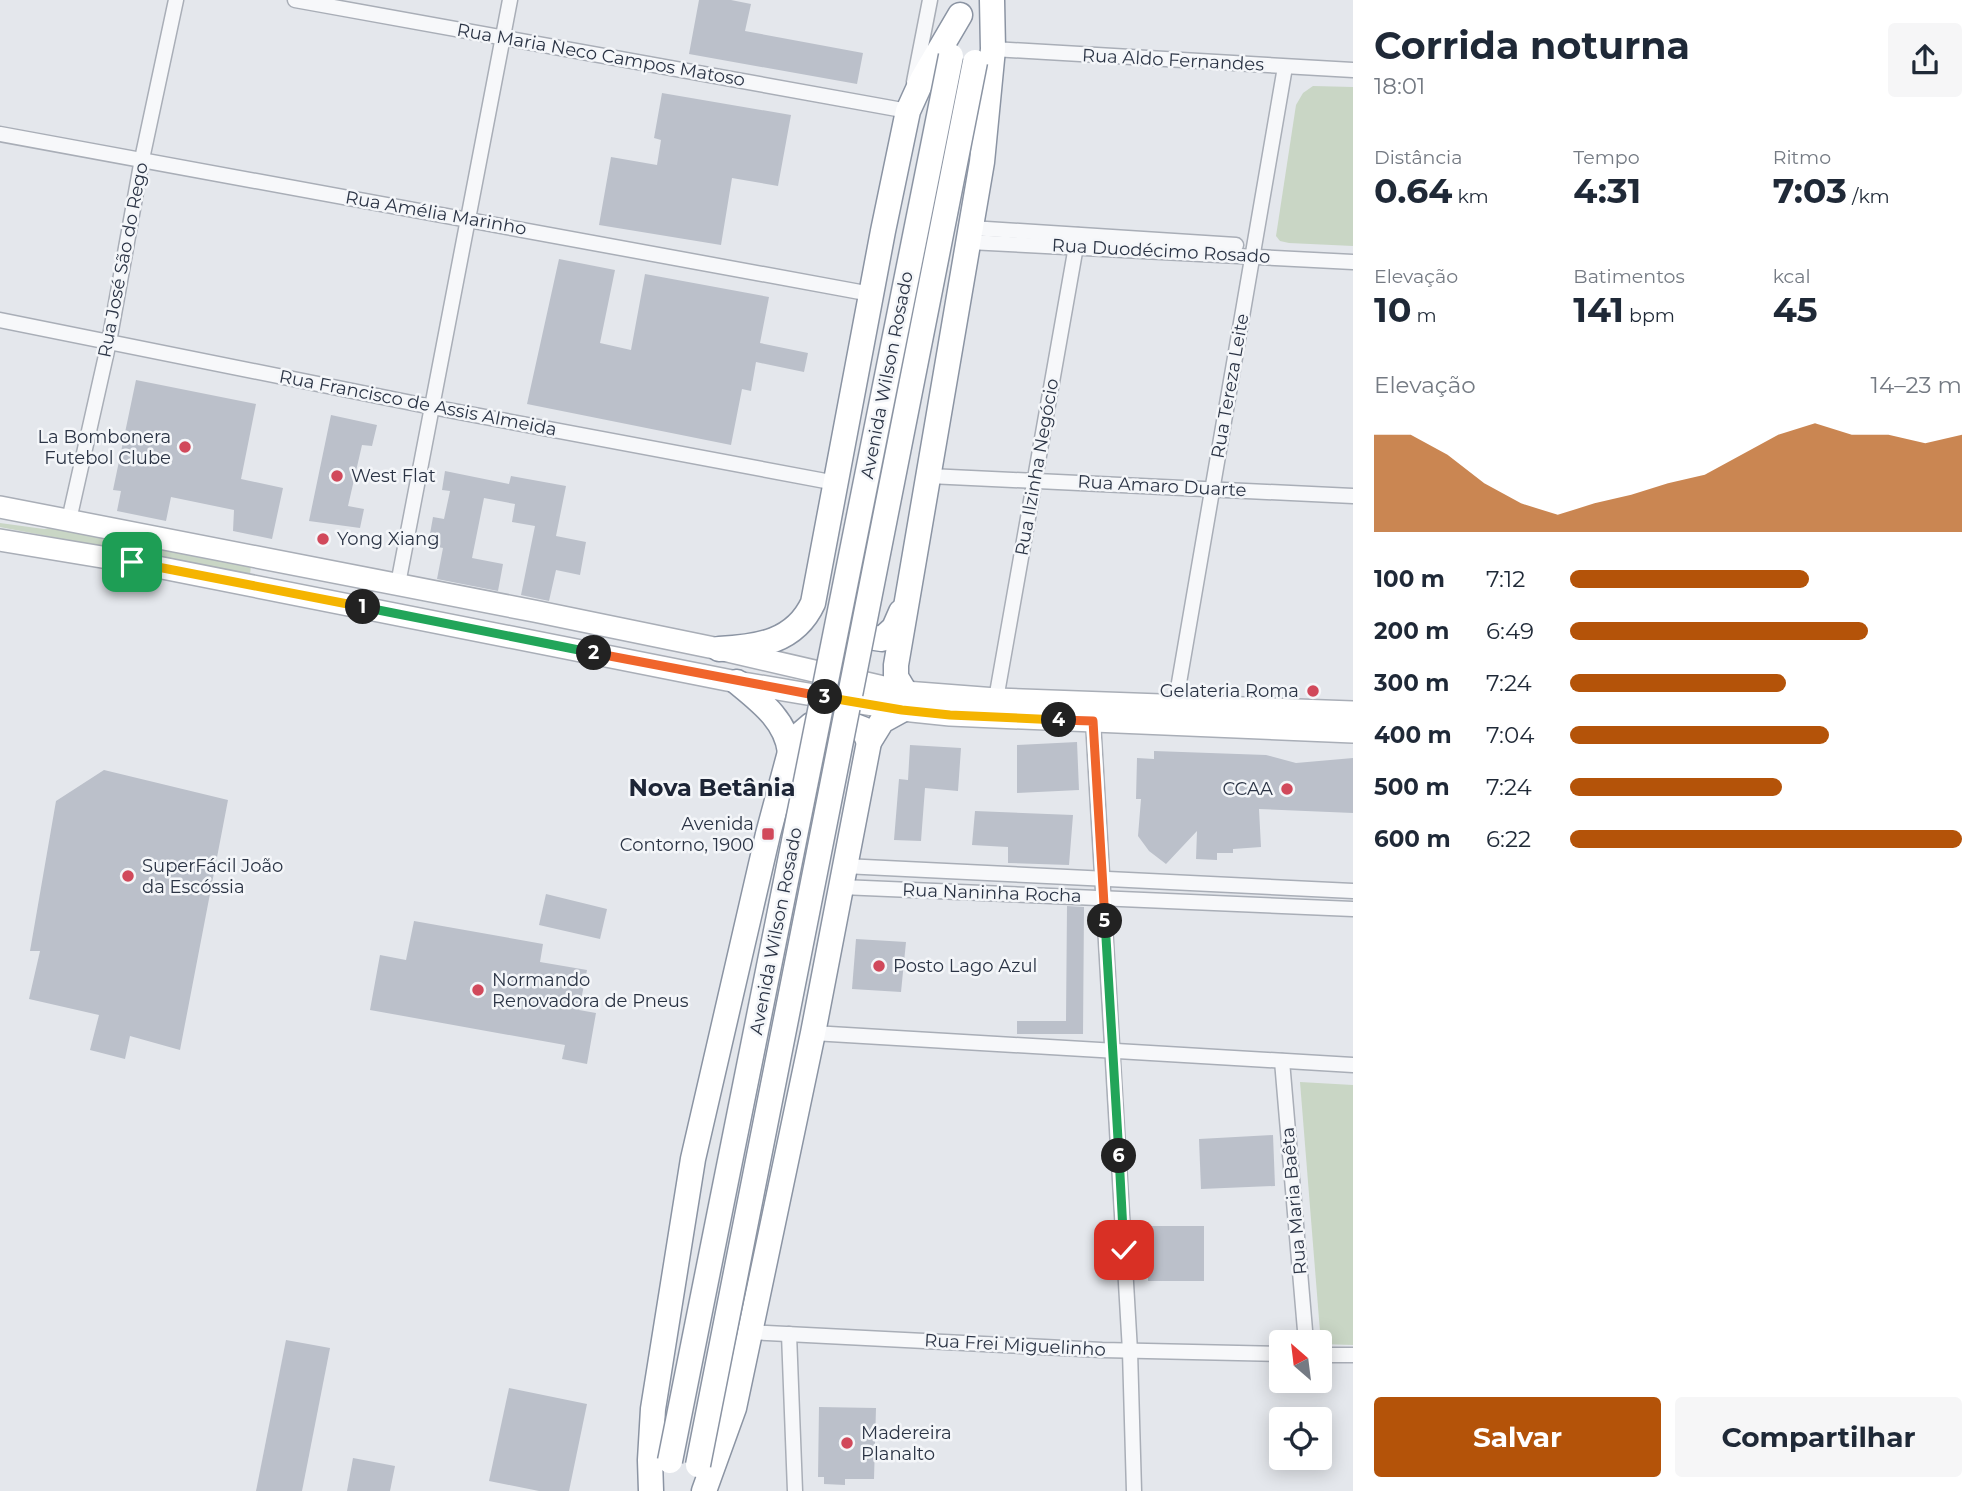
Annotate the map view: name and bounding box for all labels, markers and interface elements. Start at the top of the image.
street label: Rua Maria Neco Campos Matoso [455,19,747,91]
text: Corrida noturna [1374,22,1690,69]
button: share [1888,23,1962,97]
street label: Rua Aldo Fernandes [1081,44,1265,76]
text: 18:01 [1374,72,1425,100]
text: Distância [1374,146,1462,169]
text: Tempo [1573,146,1640,169]
text: Ritmo [1773,146,1831,169]
street label: Rua José São do Rego [93,160,153,360]
text: 0.64 [1374,169,1452,212]
text: 4:31 [1573,169,1641,212]
text: 7:03 [1773,169,1847,212]
text: km [1452,185,1489,208]
text: /km [1847,185,1890,208]
street label: Rua Amélia Marinho [344,186,528,240]
street label: Rua Duodécimo Rosado [1051,234,1271,268]
text: Elevação [1374,265,1458,288]
text: Batimentos [1573,265,1685,288]
text: kcal [1773,265,1811,288]
street label: Avenida Wilson Rosado [856,269,918,481]
text: 10 [1374,288,1412,331]
text: 141 [1573,288,1624,331]
text: 45 [1773,288,1818,331]
text: m [1412,304,1437,327]
text: bpm [1624,304,1675,327]
street label: Rua Tereza Leite [1206,312,1254,460]
street label: Rua Francisco de Assis Almeida [277,365,559,441]
text: Elevação [1374,371,1476,399]
text: 14–23 m [1871,371,1962,399]
street label: Rua Ilzinha Negócio [1011,377,1063,557]
place label: La Bombonera Futebol Clube [37,426,171,469]
marker: La Bombonera Futebol Clube [177,439,193,455]
place label: West Flat [351,465,436,487]
marker: West Flat [329,468,345,484]
street label: Rua Amaro Duarte [1077,471,1247,501]
place label: Yong Xiang [337,528,440,550]
marker: Yong Xiang [315,531,331,547]
pin [102,532,162,592]
icon: arrive [113,543,151,581]
text: 100 m [1374,565,1445,593]
text: 7:12 [1486,565,1525,593]
pin: 1 [346,590,380,624]
text: 1 [359,595,366,618]
text: 200 m [1374,617,1449,645]
text: 6:49 [1486,617,1534,645]
pin: 2 [576,636,612,670]
text: 2 [588,641,599,664]
text: 300 m [1374,669,1450,697]
text: 7:24 [1486,669,1532,697]
pin: 3 [808,680,842,714]
place label: Gelateria Roma [1160,680,1299,702]
marker: Gelateria Roma [1305,683,1321,699]
text: 3 [819,685,830,708]
pin: 4 [1042,702,1076,738]
text: 4 [1052,708,1065,731]
text: 400 m [1374,721,1452,749]
text: 7:04 [1486,721,1534,749]
district label: Nova Betânia [628,773,796,802]
text: 500 m [1374,773,1450,801]
text: 7:24 [1486,773,1532,801]
place label: CCAA [1222,778,1273,800]
marker: CCAA [1279,781,1295,797]
place label: Avenida Contorno, 1900 [620,813,754,856]
street label: Avenida Wilson Rosado [745,825,807,1037]
text: 600 m [1374,825,1451,853]
text: 6:22 [1486,825,1531,853]
marker: Avenida Contorno, 1900 [760,826,776,842]
place label: SuperFácil João da Escóssia [142,855,283,898]
marker: SuperFácil João da Escóssia [120,868,136,884]
street label: Rua Naninha Rocha [902,879,1082,907]
pin: 5 [1088,904,1122,939]
text: 5 [1099,909,1110,932]
place label: Posto Lago Azul [893,955,1037,977]
marker: Posto Lago Azul [871,958,887,974]
place label: Normando Renovadora de Pneus [492,969,689,1012]
marker: Normando Renovadora de Pneus [470,982,486,998]
street label: Rua Maria Baêta [1277,1126,1311,1276]
pin: 6 [1102,1138,1136,1174]
text: 6 [1112,1144,1125,1167]
pin [1094,1220,1154,1280]
icon: check [1105,1231,1143,1269]
street label: Rua Frei Miguelinho [924,1329,1106,1361]
north arrow [1269,1330,1332,1393]
map controls [1269,1330,1332,1470]
button: Salvar [1374,1397,1661,1477]
button: Compartilhar [1675,1397,1962,1477]
button: locate [1269,1407,1332,1470]
place label: Madereira Planalto [861,1422,952,1465]
marker: Madereira Planalto [839,1435,855,1451]

